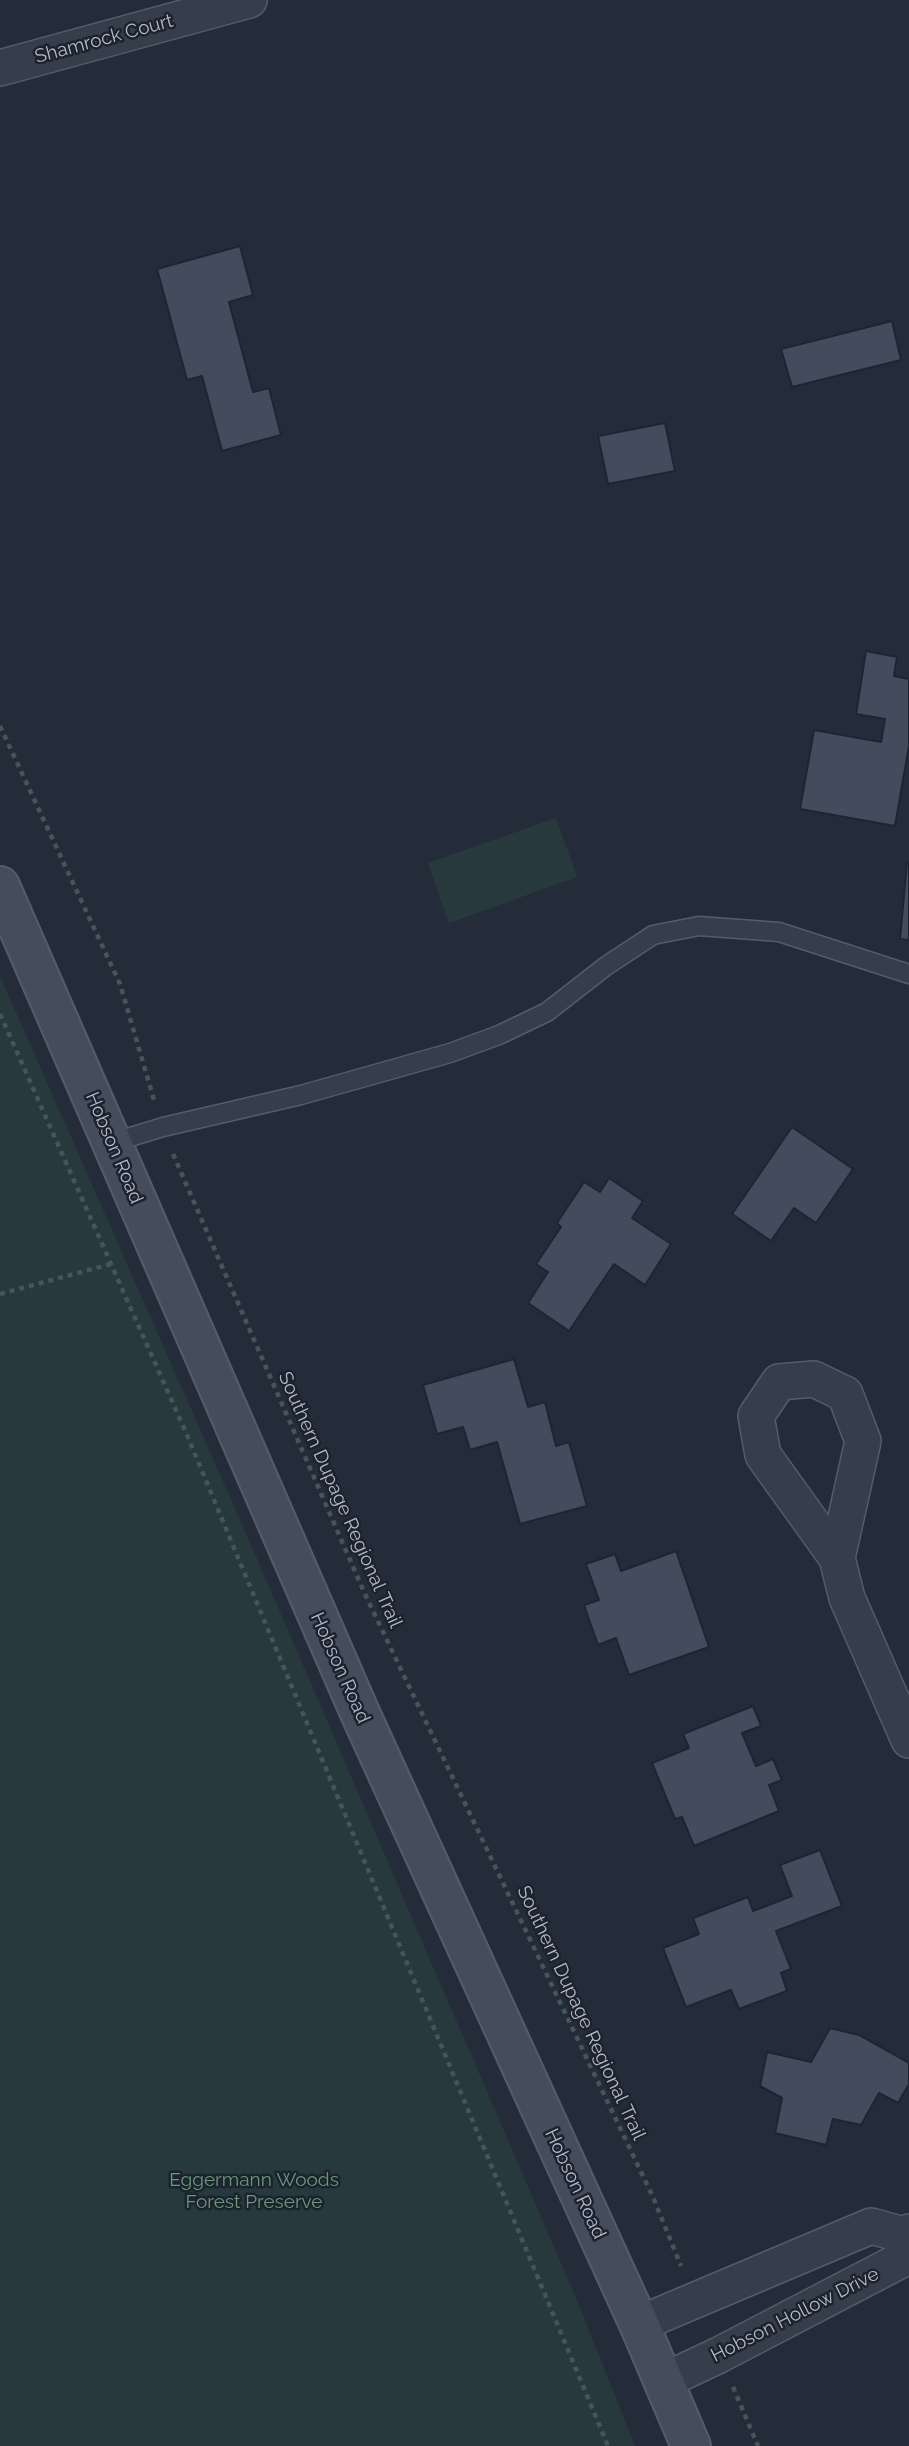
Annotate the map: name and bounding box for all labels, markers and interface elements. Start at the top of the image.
street label: Shamrock Court [32,10,176,68]
street label: Hobson Road [80,1089,148,1207]
street label: Southern Dupage Regional Trail [273,1368,407,1632]
street label: Hobson Road [305,1609,375,1727]
street label: Southern Dupage Regional Trail [512,1882,650,2144]
street label: Hobson Road [540,2125,610,2243]
park label: Eggermann Woods Forest Preserve [169,2169,339,2213]
street label: Hobson Hollow Drive [707,2263,883,2367]

